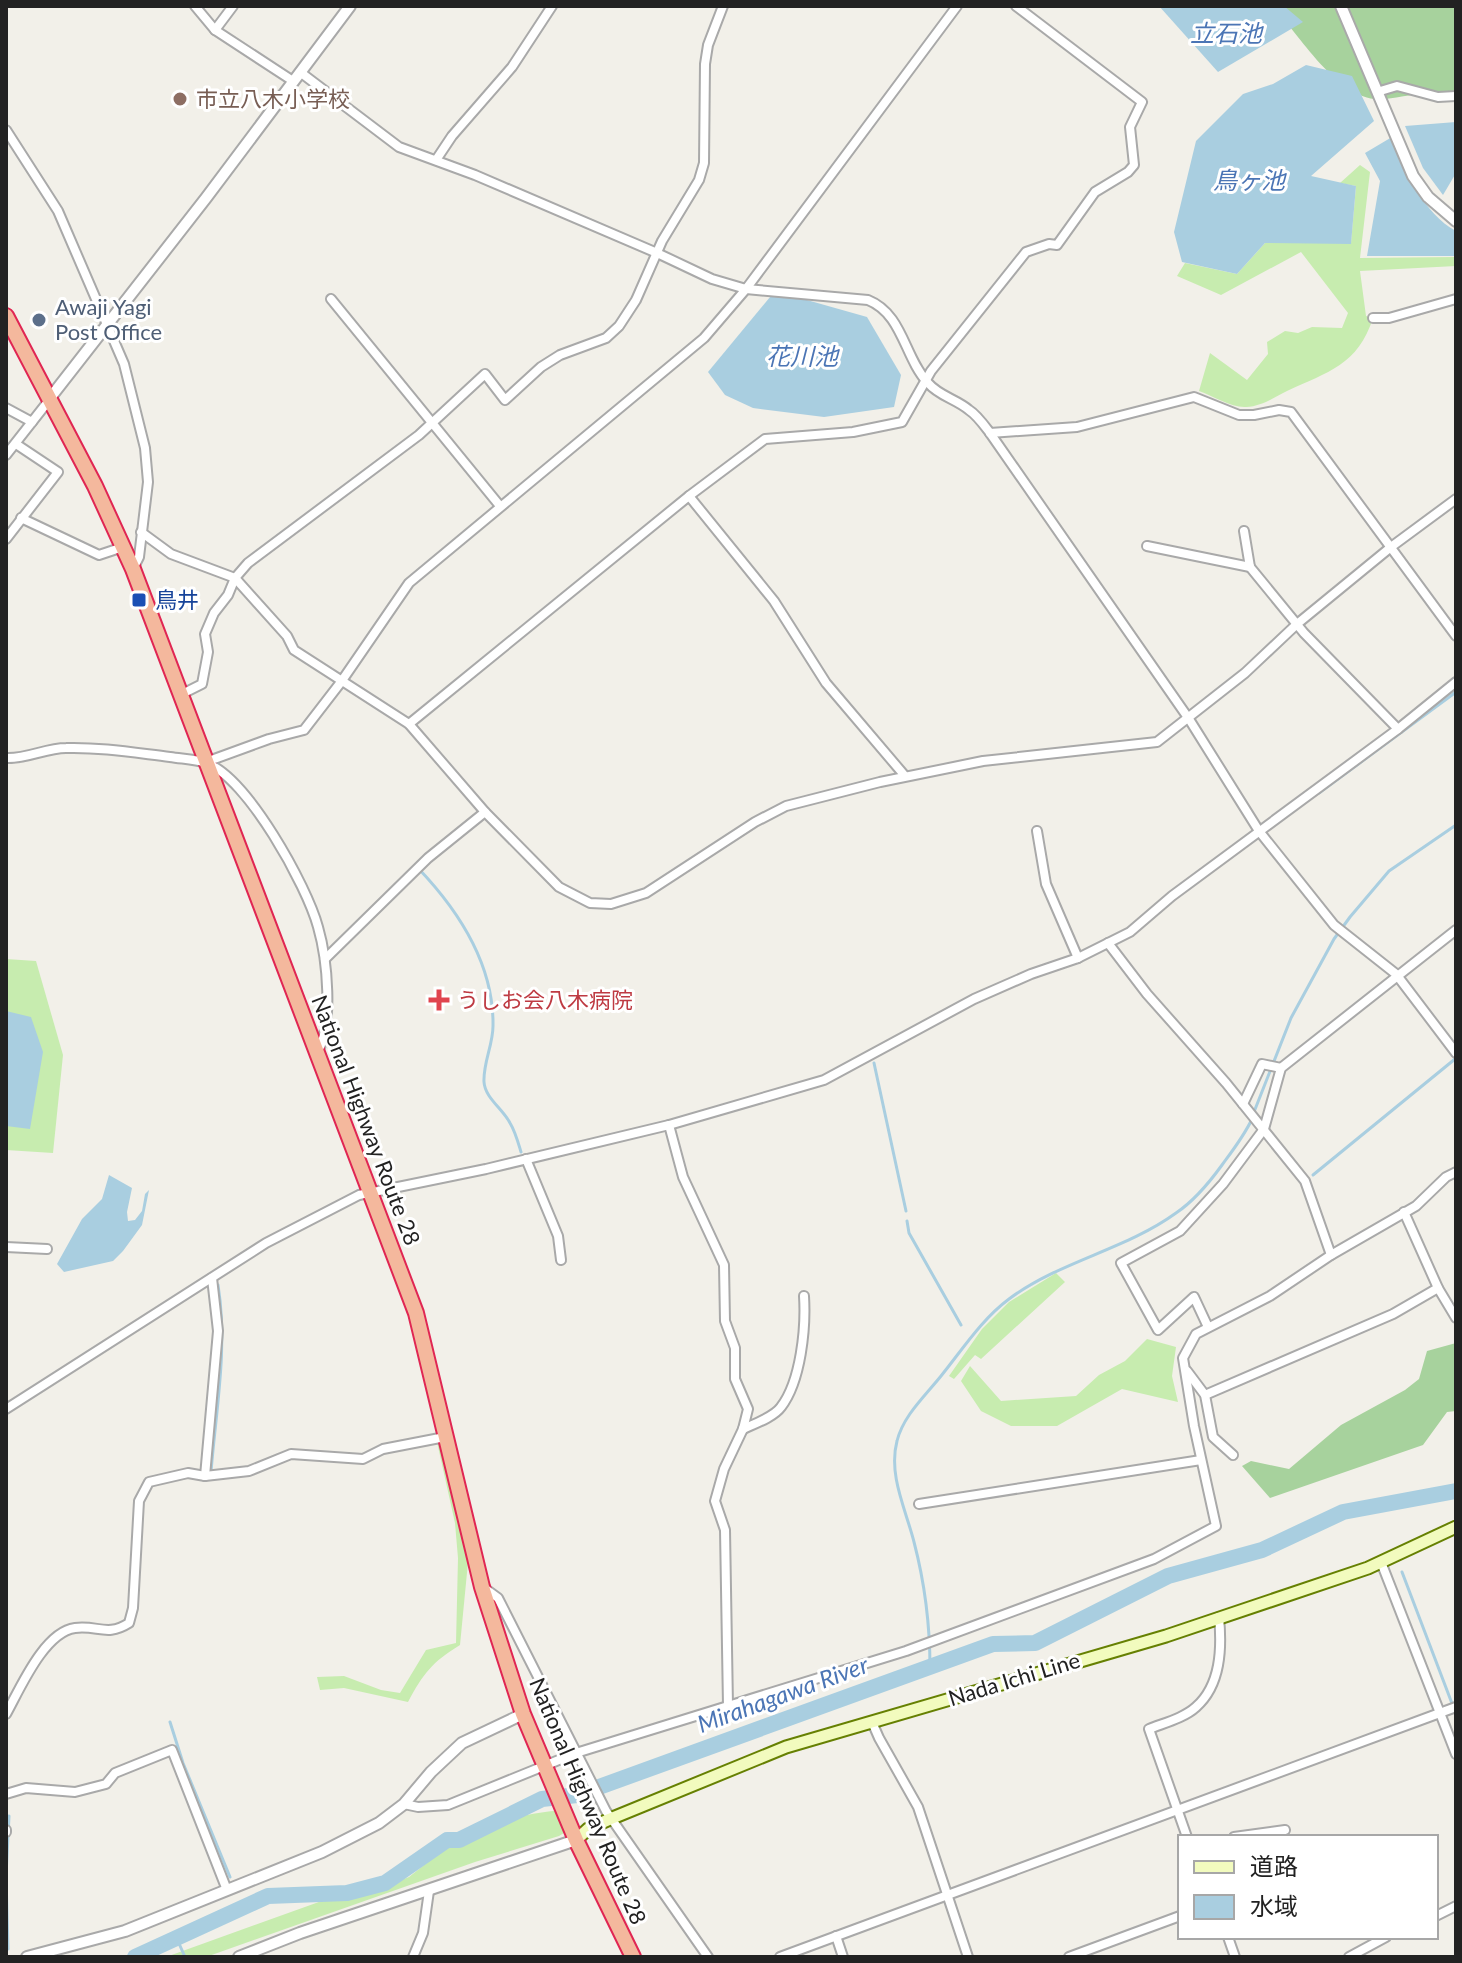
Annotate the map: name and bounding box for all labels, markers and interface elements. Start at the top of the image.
water label: 立石池 [1190,18,1264,47]
place label: 市立八木小学校 [196,85,350,112]
marker: 市立八木小学校 [171,90,189,108]
water label: 鳥ヶ池 [1213,165,1287,194]
place label: Awaji Yagi Post Office [55,293,162,345]
marker: Awaji Yagi Post Office [30,311,48,329]
water label: 花川池 [766,341,840,370]
place label: 鳥井 [155,586,199,613]
marker: 鳥井 [130,591,148,609]
place label: うしお会八木病院 [457,986,633,1013]
marker: うしお会八木病院 [428,989,450,1011]
street label: National Highway Route 28 [306,991,427,1249]
street label: Nada Ichi Line [945,1646,1083,1711]
water label: Mirahagawa River [693,1649,873,1738]
street label: National Highway Route 28 [524,1673,653,1928]
legend [1178,1835,1438,1939]
text: 道路 [1250,1851,1298,1880]
text: 水域 [1250,1891,1298,1920]

